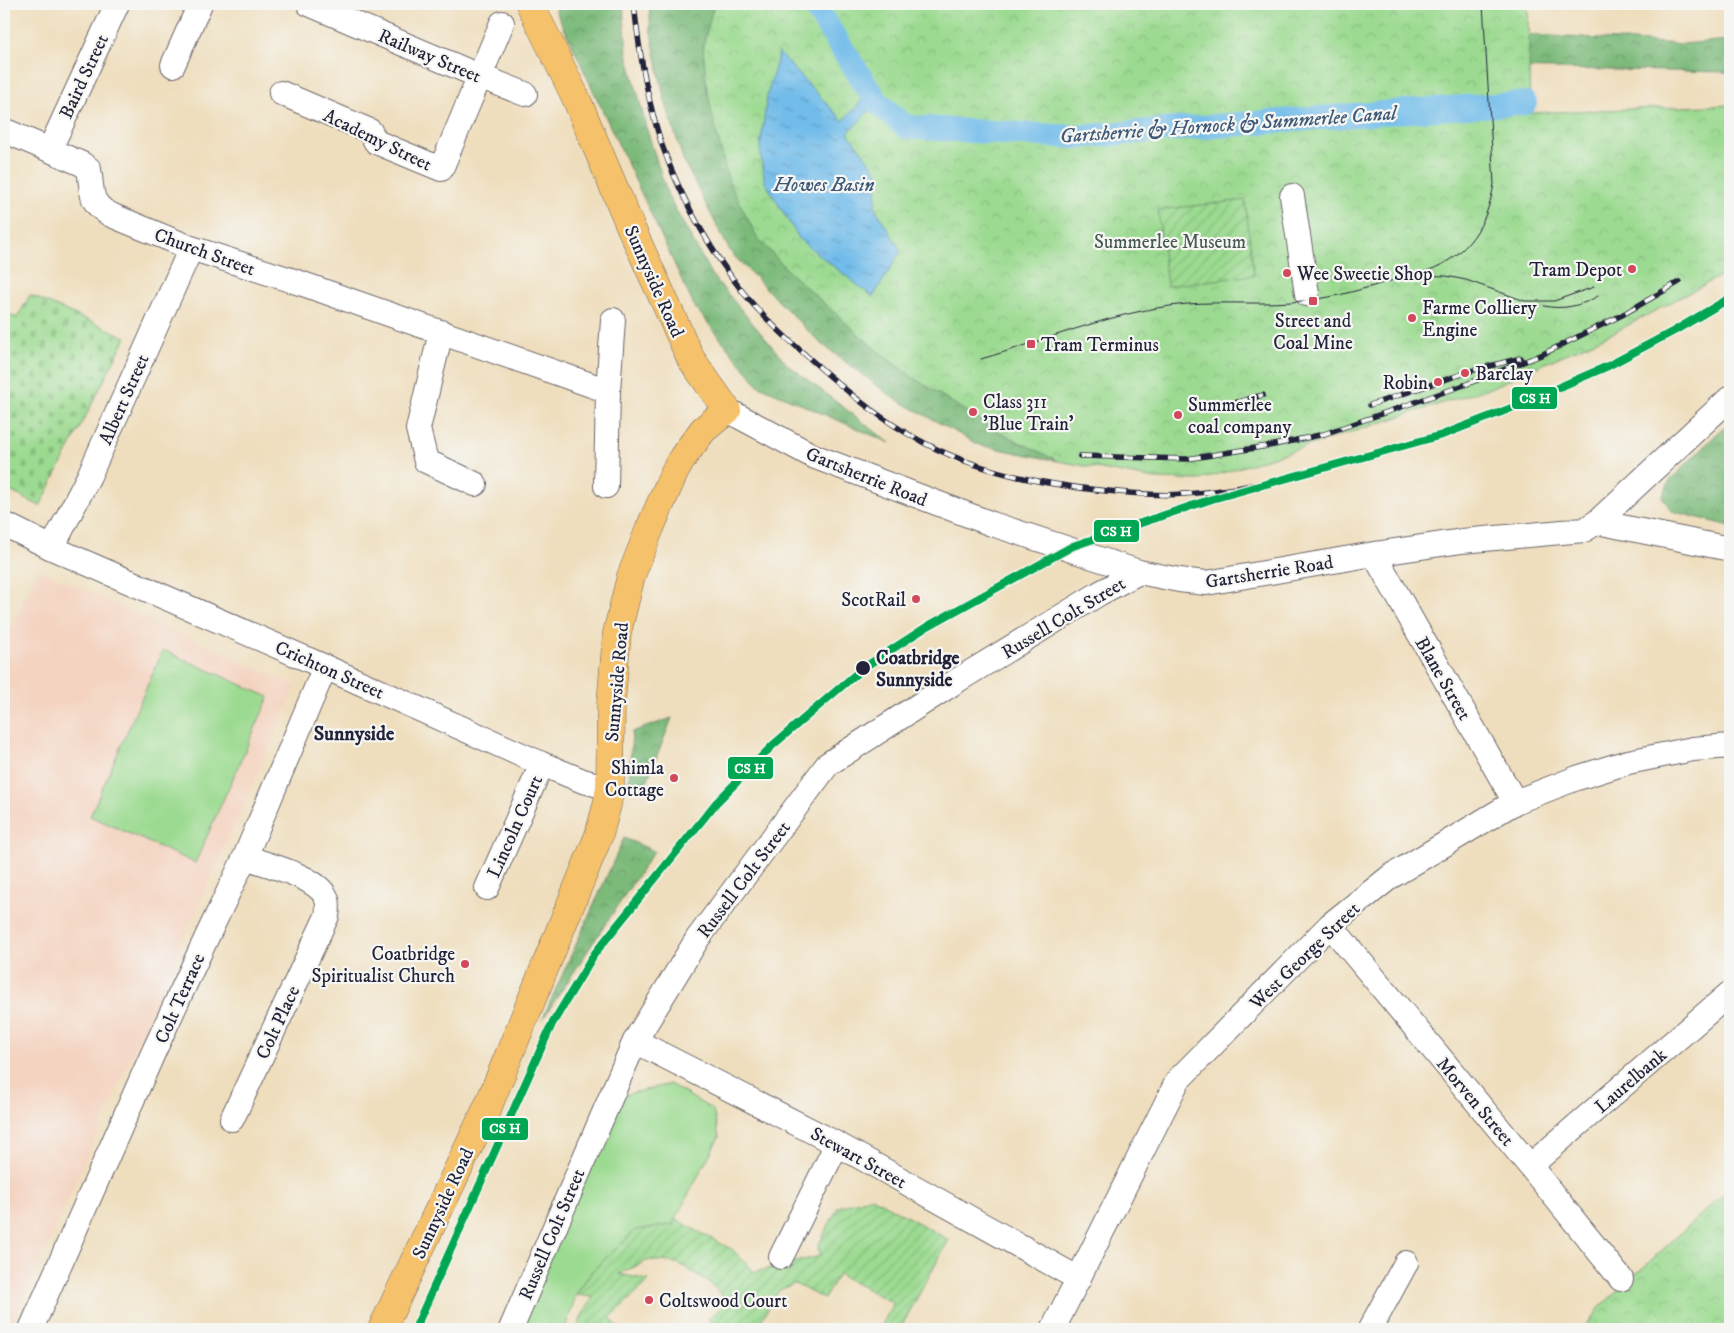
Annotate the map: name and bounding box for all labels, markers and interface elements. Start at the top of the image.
street label: Railway Street [375,24,484,88]
street label: Baird Street [55,31,114,123]
water label: Gartsherrie & Hornock & Summerlee Canal [1059,101,1399,150]
street label: Academy Street [319,104,435,177]
water label: Howes Basin [773,173,874,198]
street label: Sunnyside Road [619,222,689,342]
street label: Church Street [151,224,258,281]
park label: Summerlee Museum [1094,231,1246,254]
place label: Tram Depot [1529,259,1622,282]
place label: Wee Sweetie Shop [1296,263,1433,286]
marker: Tram Depot [1626,263,1638,275]
marker: Wee Sweetie Shop [1281,267,1293,279]
marker: Street and Coal Mine [1307,295,1319,307]
place label: Farme Colliery Engine [1422,297,1537,342]
place label: Street and Coal Mine [1273,310,1353,355]
marker: Farme Colliery Engine [1406,312,1418,324]
place label: Tram Terminus [1041,334,1159,357]
marker: Tram Terminus [1025,338,1037,350]
street label: Albert Street [94,351,155,448]
place label: Barclay [1475,363,1534,386]
marker: Barclay [1459,367,1471,379]
place label: Robin [1382,372,1428,395]
marker: Robin [1432,376,1444,388]
line badge: CS H [1511,386,1558,410]
text: CS H [1519,390,1551,408]
place label: Class 311 'Blue Train' [983,391,1074,436]
place label: Summerlee coal company [1188,394,1292,439]
marker: Class 311 'Blue Train' [967,406,979,418]
marker: Summerlee coal company [1172,409,1184,421]
street label: Gartsherrie Road [802,443,931,512]
line badge: CS H [1093,519,1140,543]
text: CS H [1100,523,1132,541]
street label: Gartsherrie Road [1204,551,1335,594]
street label: Russell Colt Street [998,572,1130,664]
place label: ScotRail [841,589,906,612]
marker: ScotRail [910,593,922,605]
street label: Sunnyside Road [601,621,634,743]
street label: Blane Street [1410,633,1476,725]
street label: Crichton Street [271,636,387,705]
place label: Coatbridge Sunnyside [876,647,960,692]
marker: Coatbridge Sunnyside [854,659,872,677]
district label: Sunnyside [314,722,395,747]
line badge: CS H [727,756,774,780]
place label: Shimla Cottage [605,757,664,802]
text: CS H [734,760,766,778]
street label: Lincoln Court [483,772,548,881]
marker: Shimla Cottage [668,772,680,784]
street label: Russell Colt Street [693,817,796,943]
street label: West George Street [1244,898,1365,1015]
place label: Coatbridge Spiritualist Church [311,943,455,988]
street label: Colt Terrace [150,950,210,1047]
marker: Coatbridge Spiritualist Church [459,958,471,970]
street label: Colt Place [251,982,305,1063]
street label: Laurelbank [1590,1043,1672,1119]
street label: Morven Street [1431,1053,1519,1151]
line badge: CS H [481,1117,529,1141]
text: CS H [489,1120,521,1138]
street label: Stewart Street [806,1122,910,1194]
street label: Sunnyside Road [408,1144,479,1263]
street label: Russell Colt Street [514,1165,590,1304]
place label: Coltswood Court [659,1290,787,1313]
marker: Coltswood Court [643,1294,655,1306]

